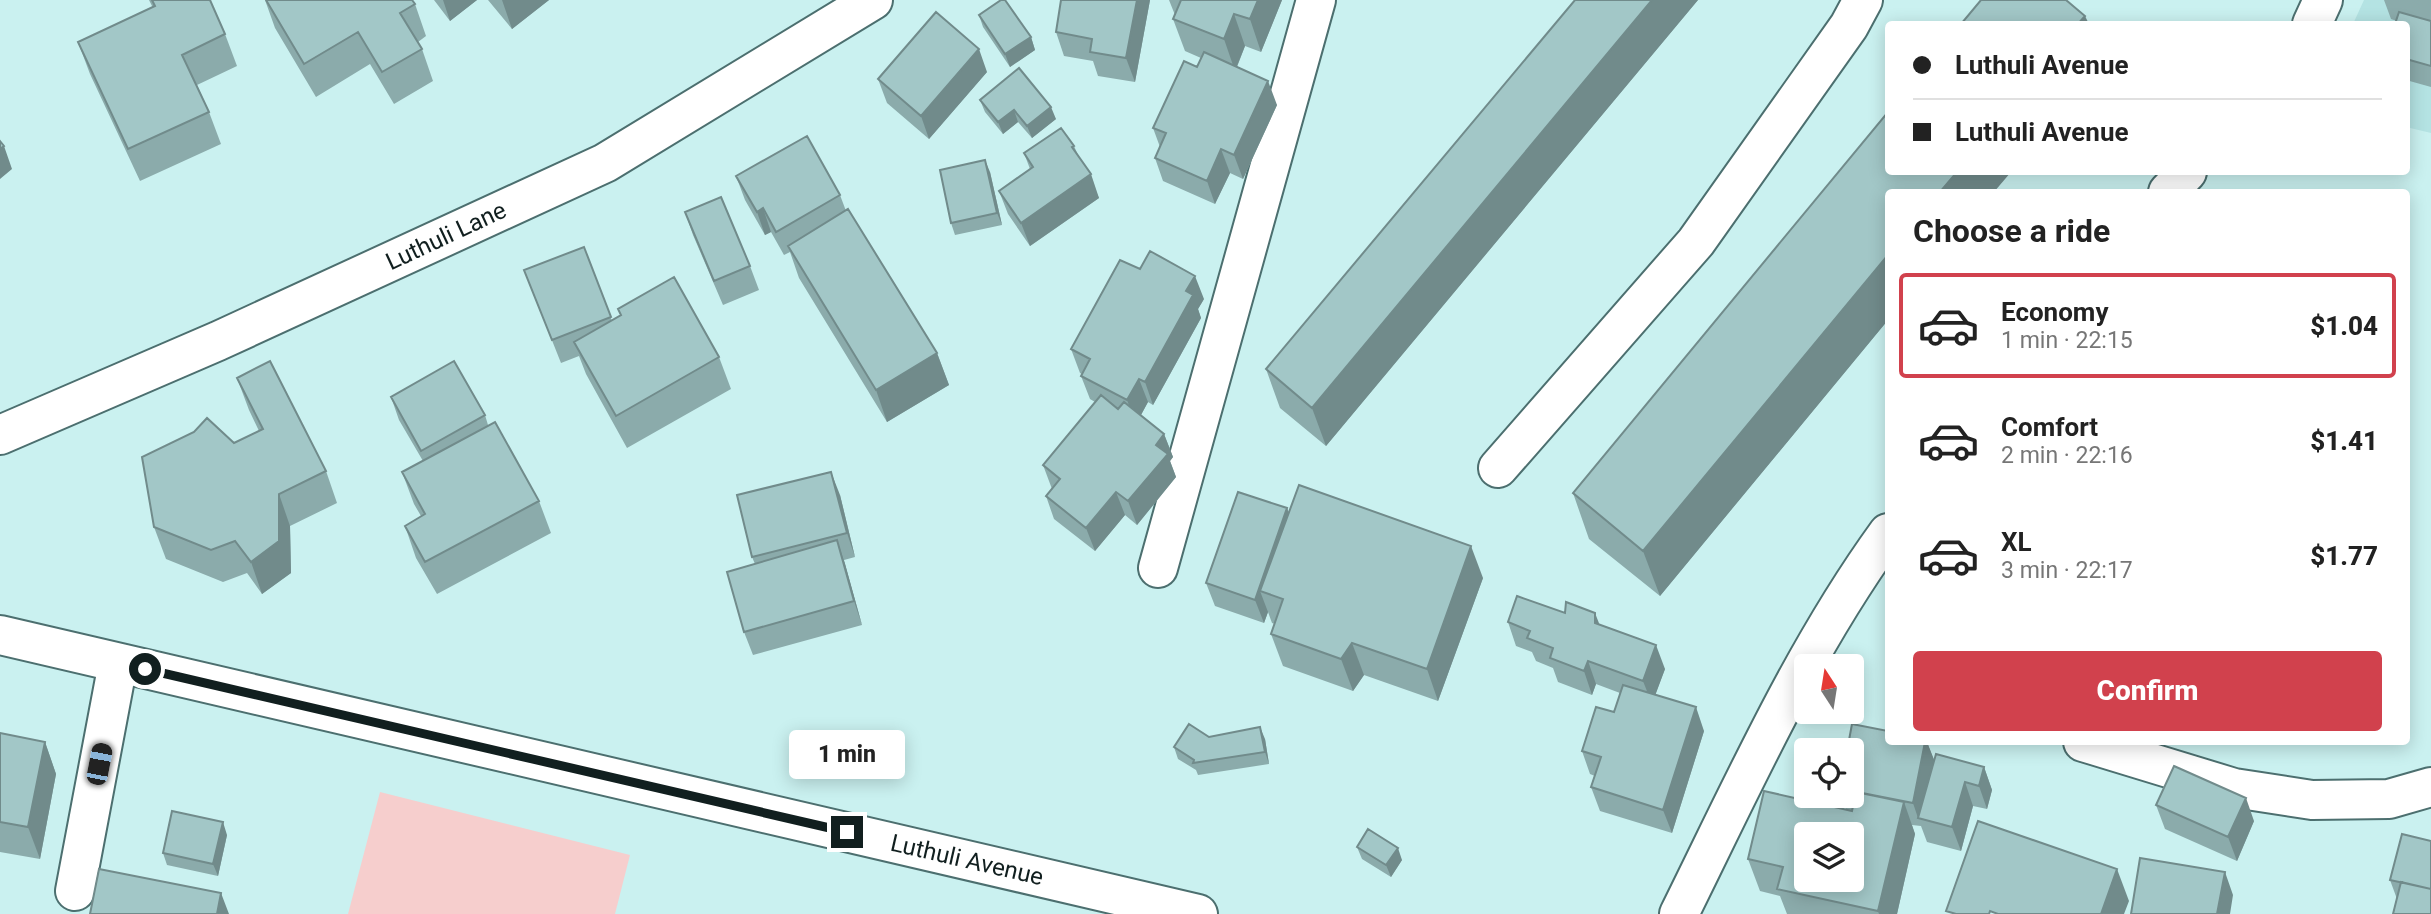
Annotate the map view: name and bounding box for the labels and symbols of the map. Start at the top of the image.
street label: Luthuli Lane [381,196,511,276]
route start [129,653,161,685]
north arrow [1794,654,1864,724]
callout: 1 min [789,730,905,780]
car [85,741,114,787]
route end [831,816,863,848]
street label: Luthuli Avenue [888,829,1046,891]

